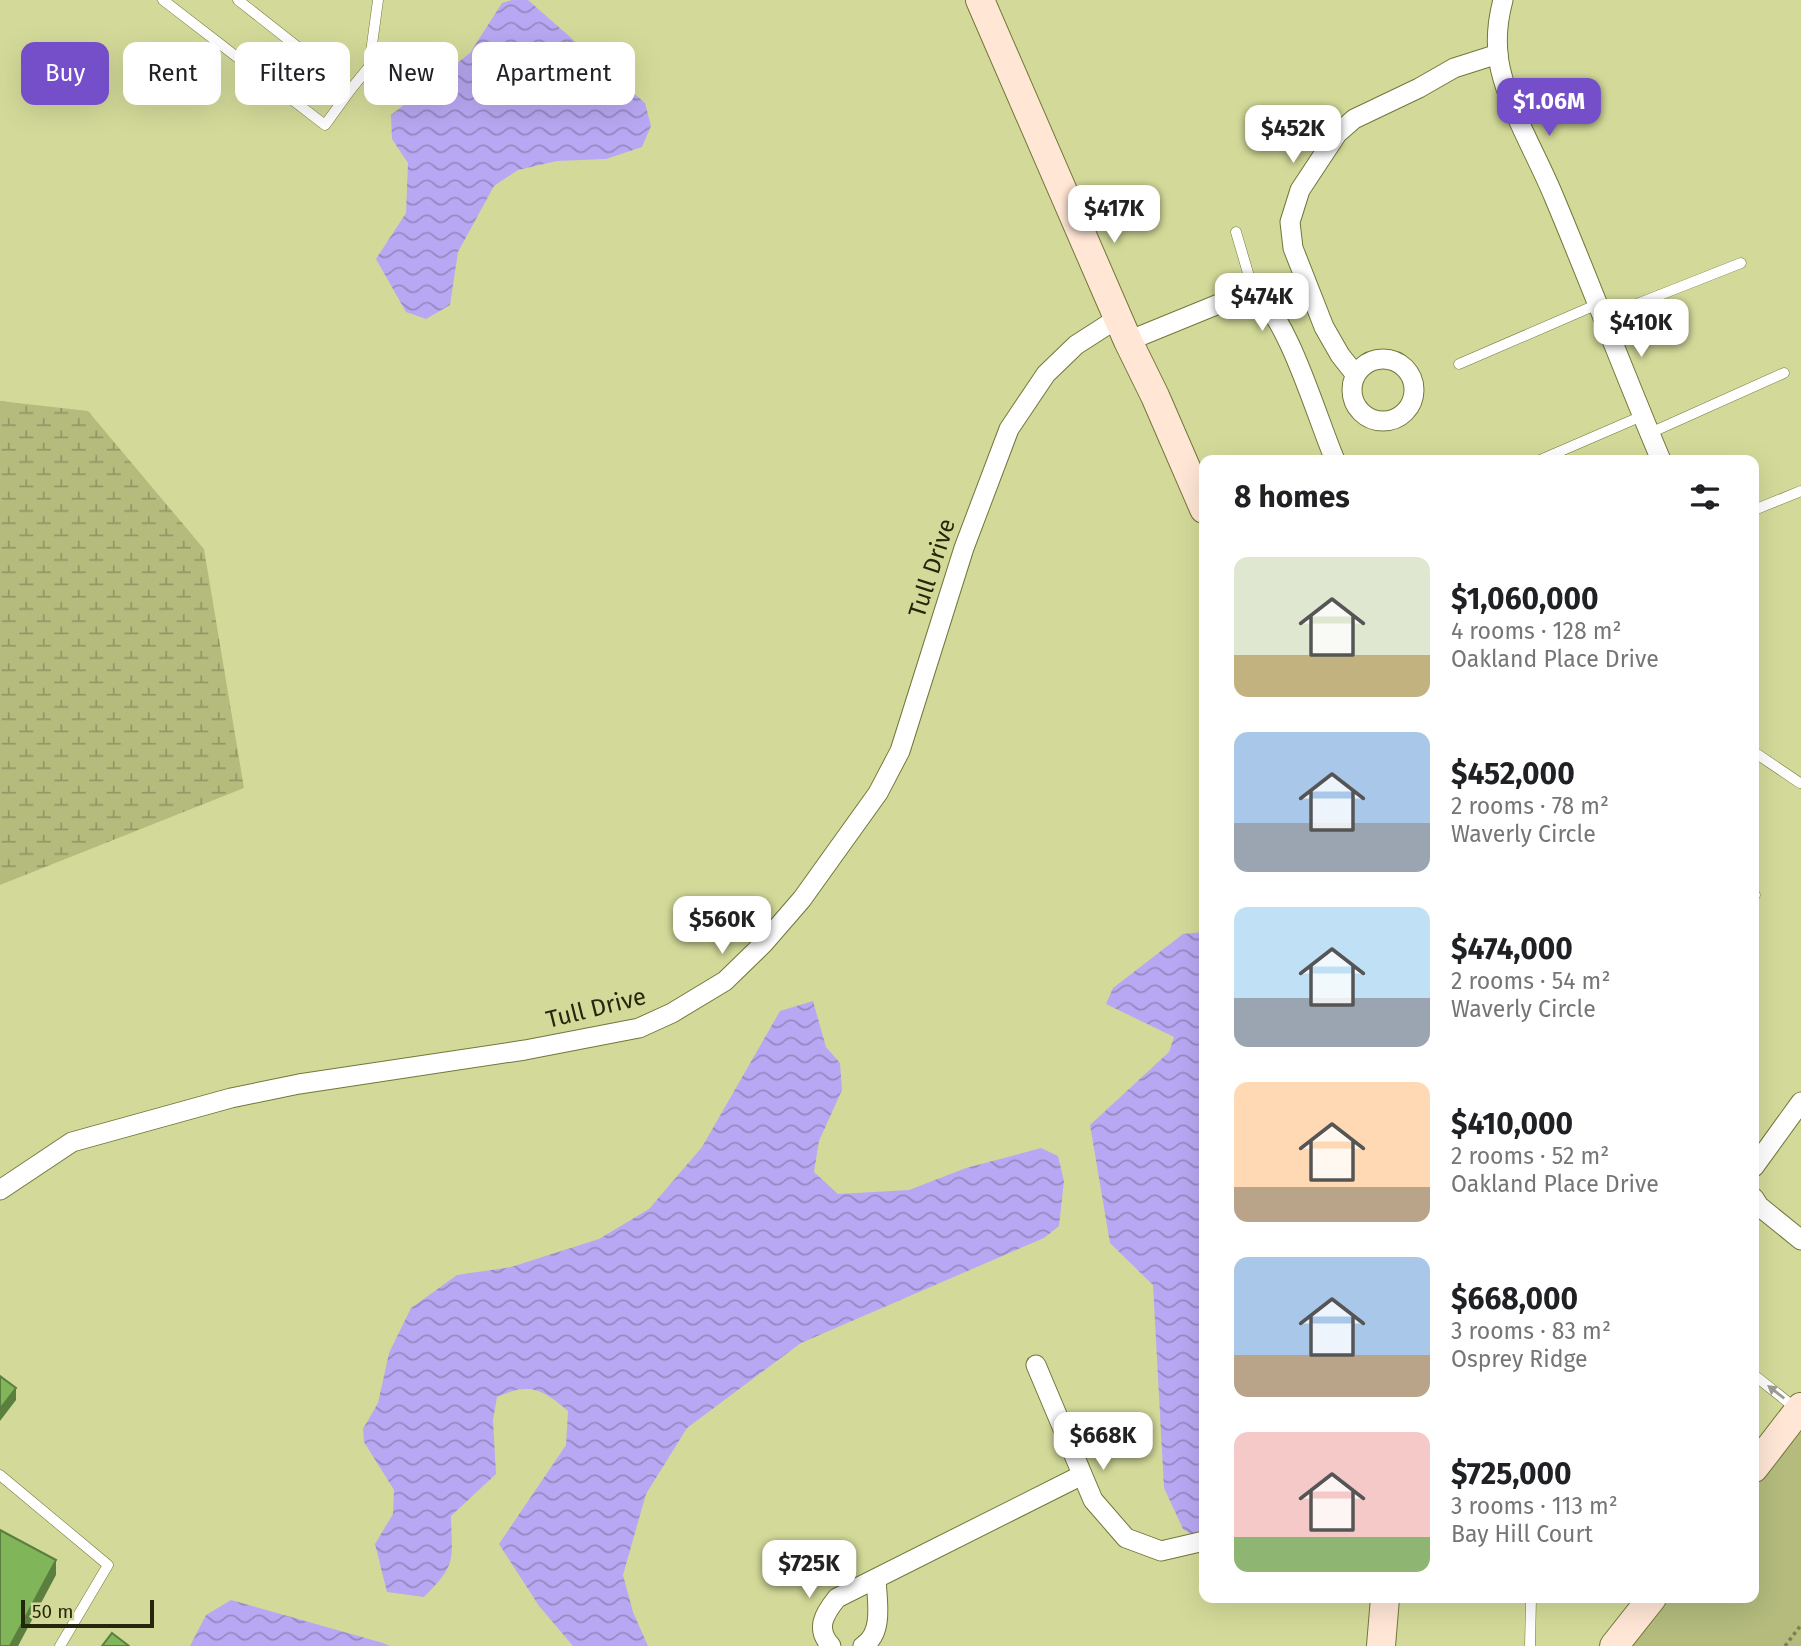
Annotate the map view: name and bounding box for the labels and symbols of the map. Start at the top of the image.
pin: $1.06M [1492,78,1606,138]
pin: $452K [1244,106,1342,165]
pin: $417K [1065,186,1163,245]
pin: $474K [1213,274,1311,333]
pin: $410K [1592,300,1690,359]
street label: Tull Drive [903,515,961,621]
pin: $560K [673,897,771,956]
street label: Tull Drive [543,982,649,1034]
one-way arrow [1767,1386,1785,1400]
pin: $668K [1054,1412,1152,1472]
pin: $725K [760,1540,858,1600]
scale bar [21,1597,154,1629]

